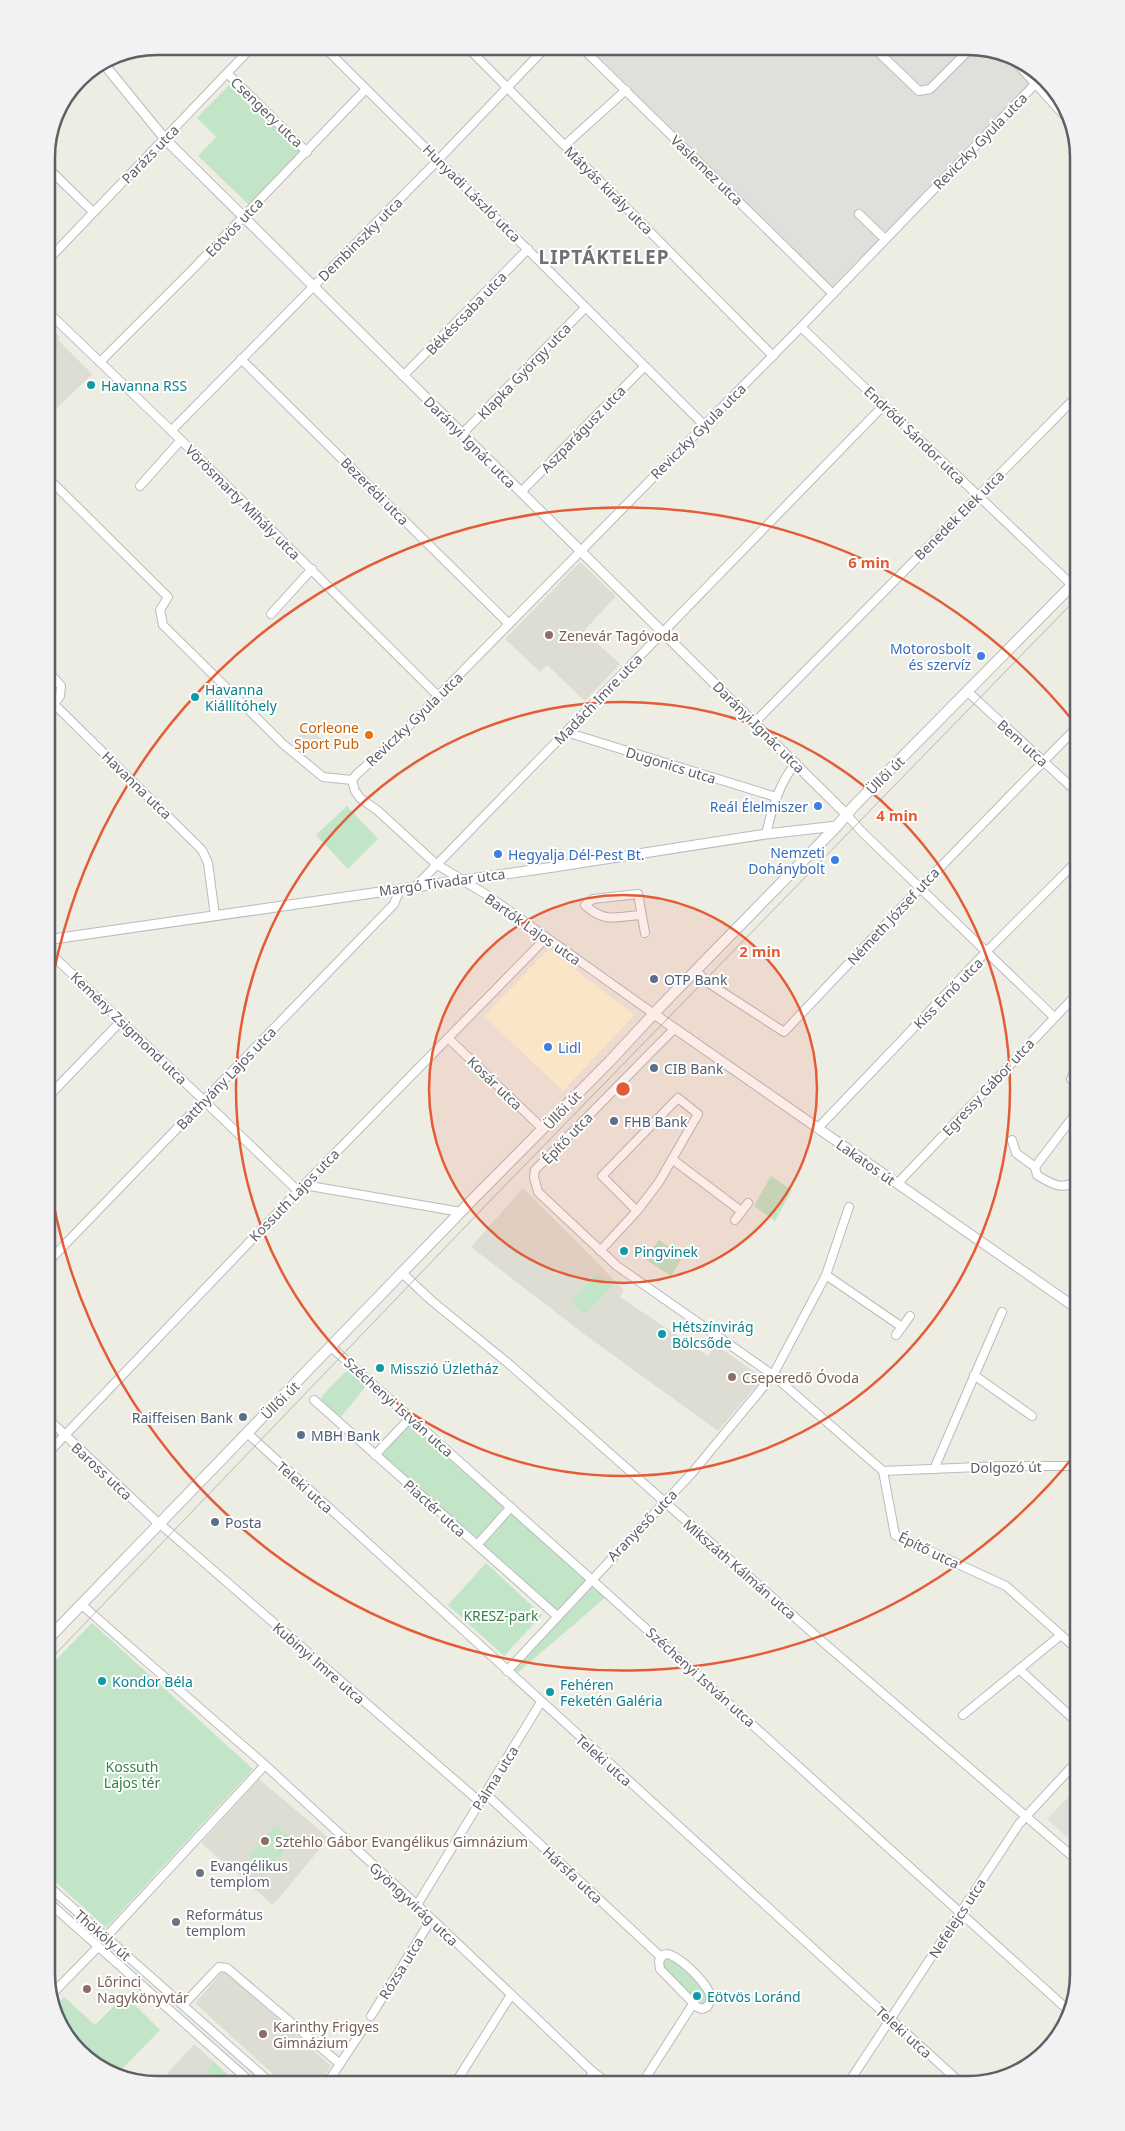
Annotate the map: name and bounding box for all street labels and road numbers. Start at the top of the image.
street label: Csengery utca [227,73,307,151]
street label: Reviczky Gyula utca [929,88,1031,194]
street label: Parázs utca [117,120,183,188]
street label: Vaslemez utca [667,131,747,209]
street label: Hunyadi László utca [419,140,525,246]
street label: Mátyás király utca [561,142,657,238]
street label: Eötvös utca [201,193,267,261]
street label: Dembinszky utca [314,193,406,285]
street label: Békéscsaba utca [421,267,511,359]
street label: Klapka György utca [473,319,575,423]
street label: Reviczky Gyula utca [646,379,750,483]
street label: Aszparágusz utca [536,381,630,477]
street label: Endrődi Sándor utca [860,382,970,488]
street label: Darányi Ignác utca [420,392,520,492]
street label: Vörösmarty Mihály utca [181,440,305,564]
street label: Bezerédi utca [337,453,413,529]
street label: Benedek Elek utca [910,466,1008,564]
street label: Madách Imre utca [550,650,646,748]
street label: Reviczky Gyula utca [361,668,467,770]
street label: Darányi Ignác utca [709,677,809,777]
street label: Bem utca [994,715,1052,771]
street label: Dugonics utca [623,742,719,788]
street label: Havanna utca [98,747,176,823]
street label: Üllői út [862,752,908,798]
street label: Németh József utca [843,863,943,969]
street label: Margó Tivadar utca [378,864,506,900]
street label: Bartók Lajos utca [481,889,585,969]
street label: Kiss Ernő utca [909,953,987,1033]
street label: Kemény Zsigmond utca [67,967,191,1089]
street label: Batthyány Lajos utca [172,1022,280,1134]
street label: Egressy Gábor utca [938,1034,1038,1140]
street label: Kosár utca [463,1052,527,1114]
street label: Üllői út [539,1087,585,1133]
street label: Építő utca [537,1108,597,1168]
street label: Lakatos út [833,1135,899,1189]
street label: Kossuth Lajos utca [245,1144,343,1246]
street label: Széchenyi István utca [340,1353,458,1461]
street label: Üllői út [257,1377,303,1423]
street label: Baross utca [68,1438,136,1504]
street label: Teleki utca [273,1457,337,1517]
street label: Dolgozó út [970,1457,1042,1477]
street label: Piactér utca [400,1475,470,1541]
street label: Aranyeső utca [603,1485,681,1565]
street label: Mikszáth Kálmán utca [679,1515,801,1623]
street label: Építő utca [895,1527,963,1573]
street label: Kubinyi Imre utca [269,1618,369,1708]
street label: Széchenyi István utca [642,1623,760,1731]
street label: Teleki utca [572,1730,636,1790]
street label: Pálma utca [468,1742,522,1814]
street label: Hársfa utca [539,1842,607,1908]
street label: Gyöngyvirág utca [366,1858,462,1950]
street label: Nefelejcs utca [924,1874,990,1962]
street label: Thököly út [71,1905,135,1965]
street label: Rózsa utca [374,1933,428,2003]
street label: Teleki utca [872,2002,936,2062]

